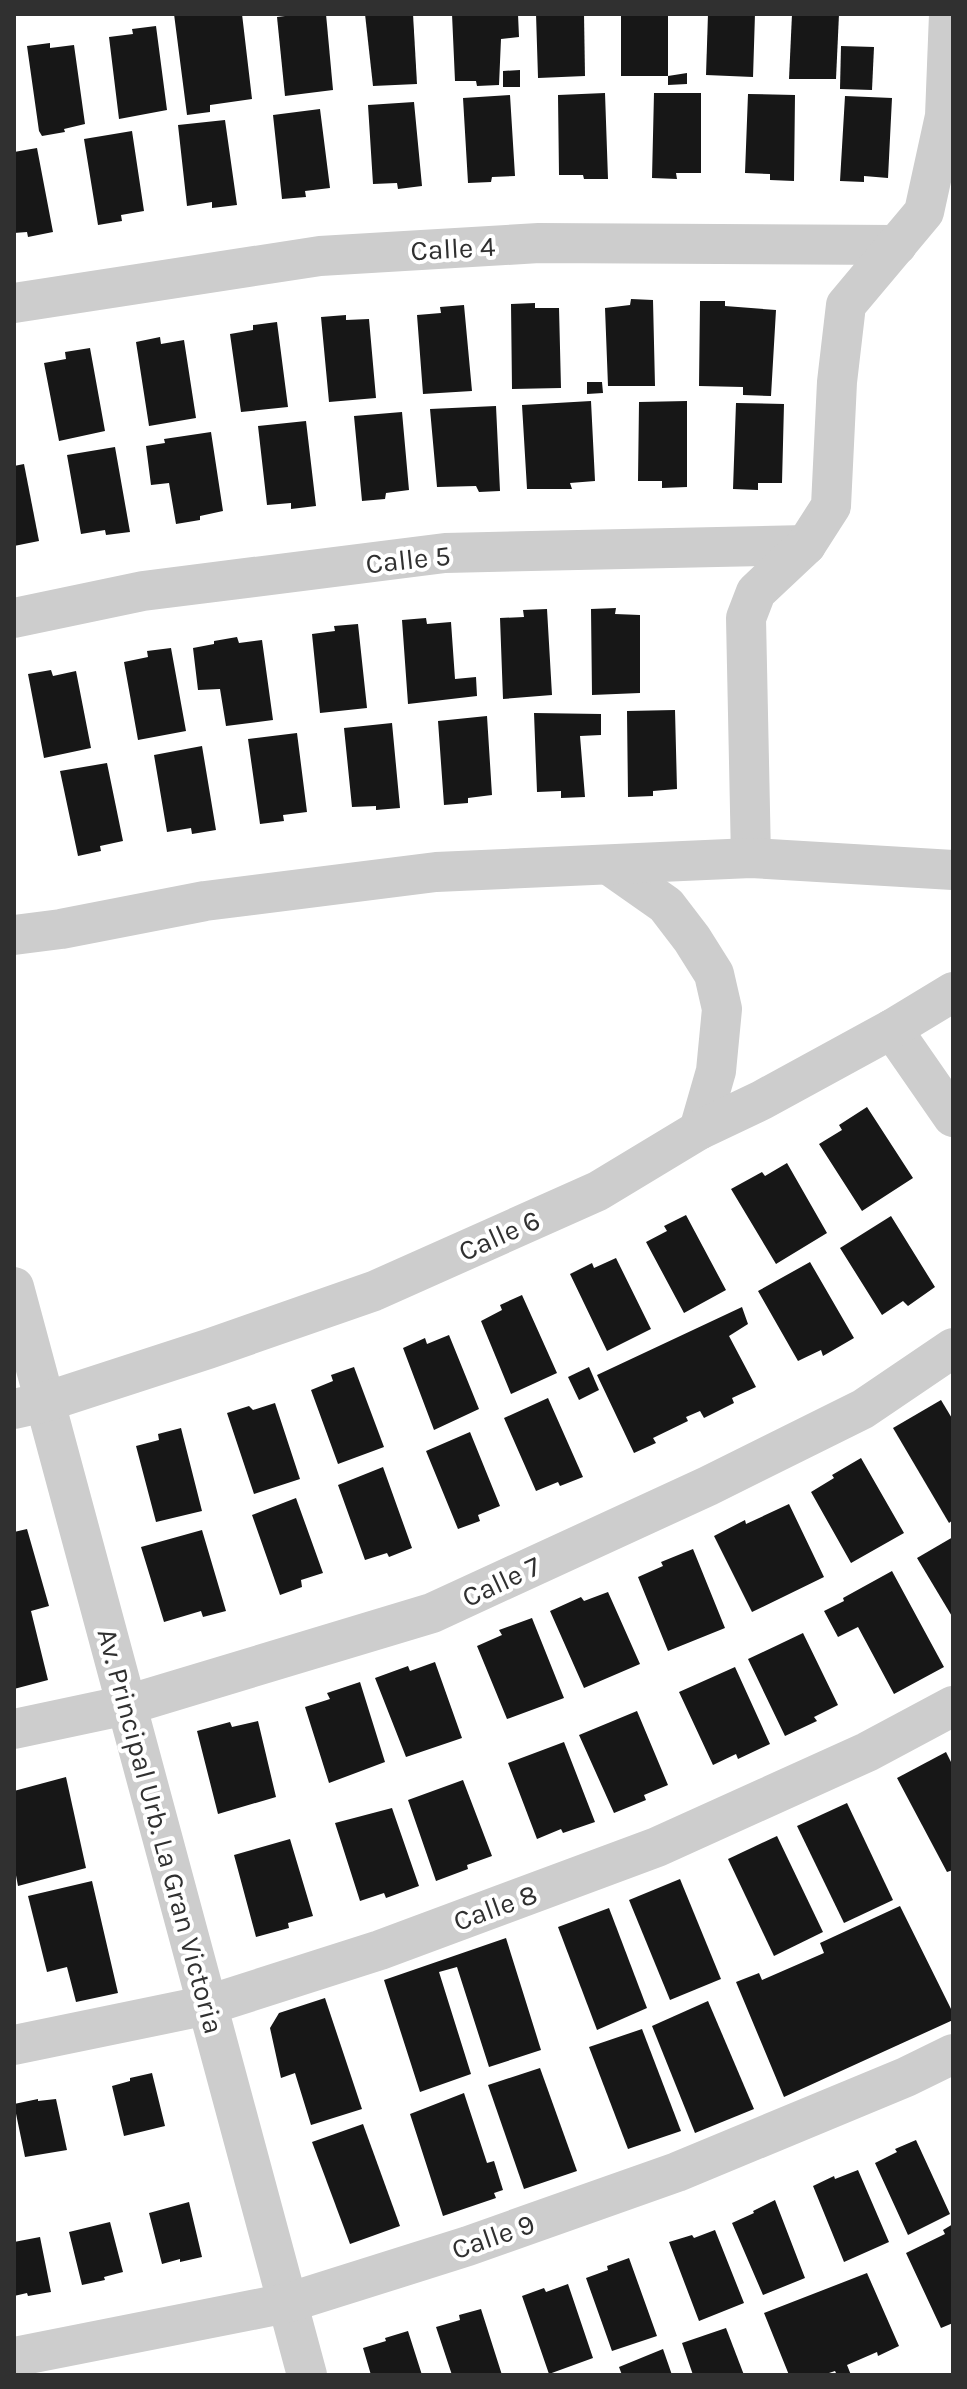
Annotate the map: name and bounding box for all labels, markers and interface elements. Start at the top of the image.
street label: Calle 4 [410,230,497,267]
street label: Calle 5 [364,539,452,580]
street label: Calle 6 [454,1203,545,1268]
street label: Calle 7 [457,1549,546,1614]
street label: Av. Principal Urb. La Gran Victoria [90,1625,231,2037]
street label: Calle 8 [449,1877,541,1938]
street label: Calle 9 [447,2207,539,2266]

